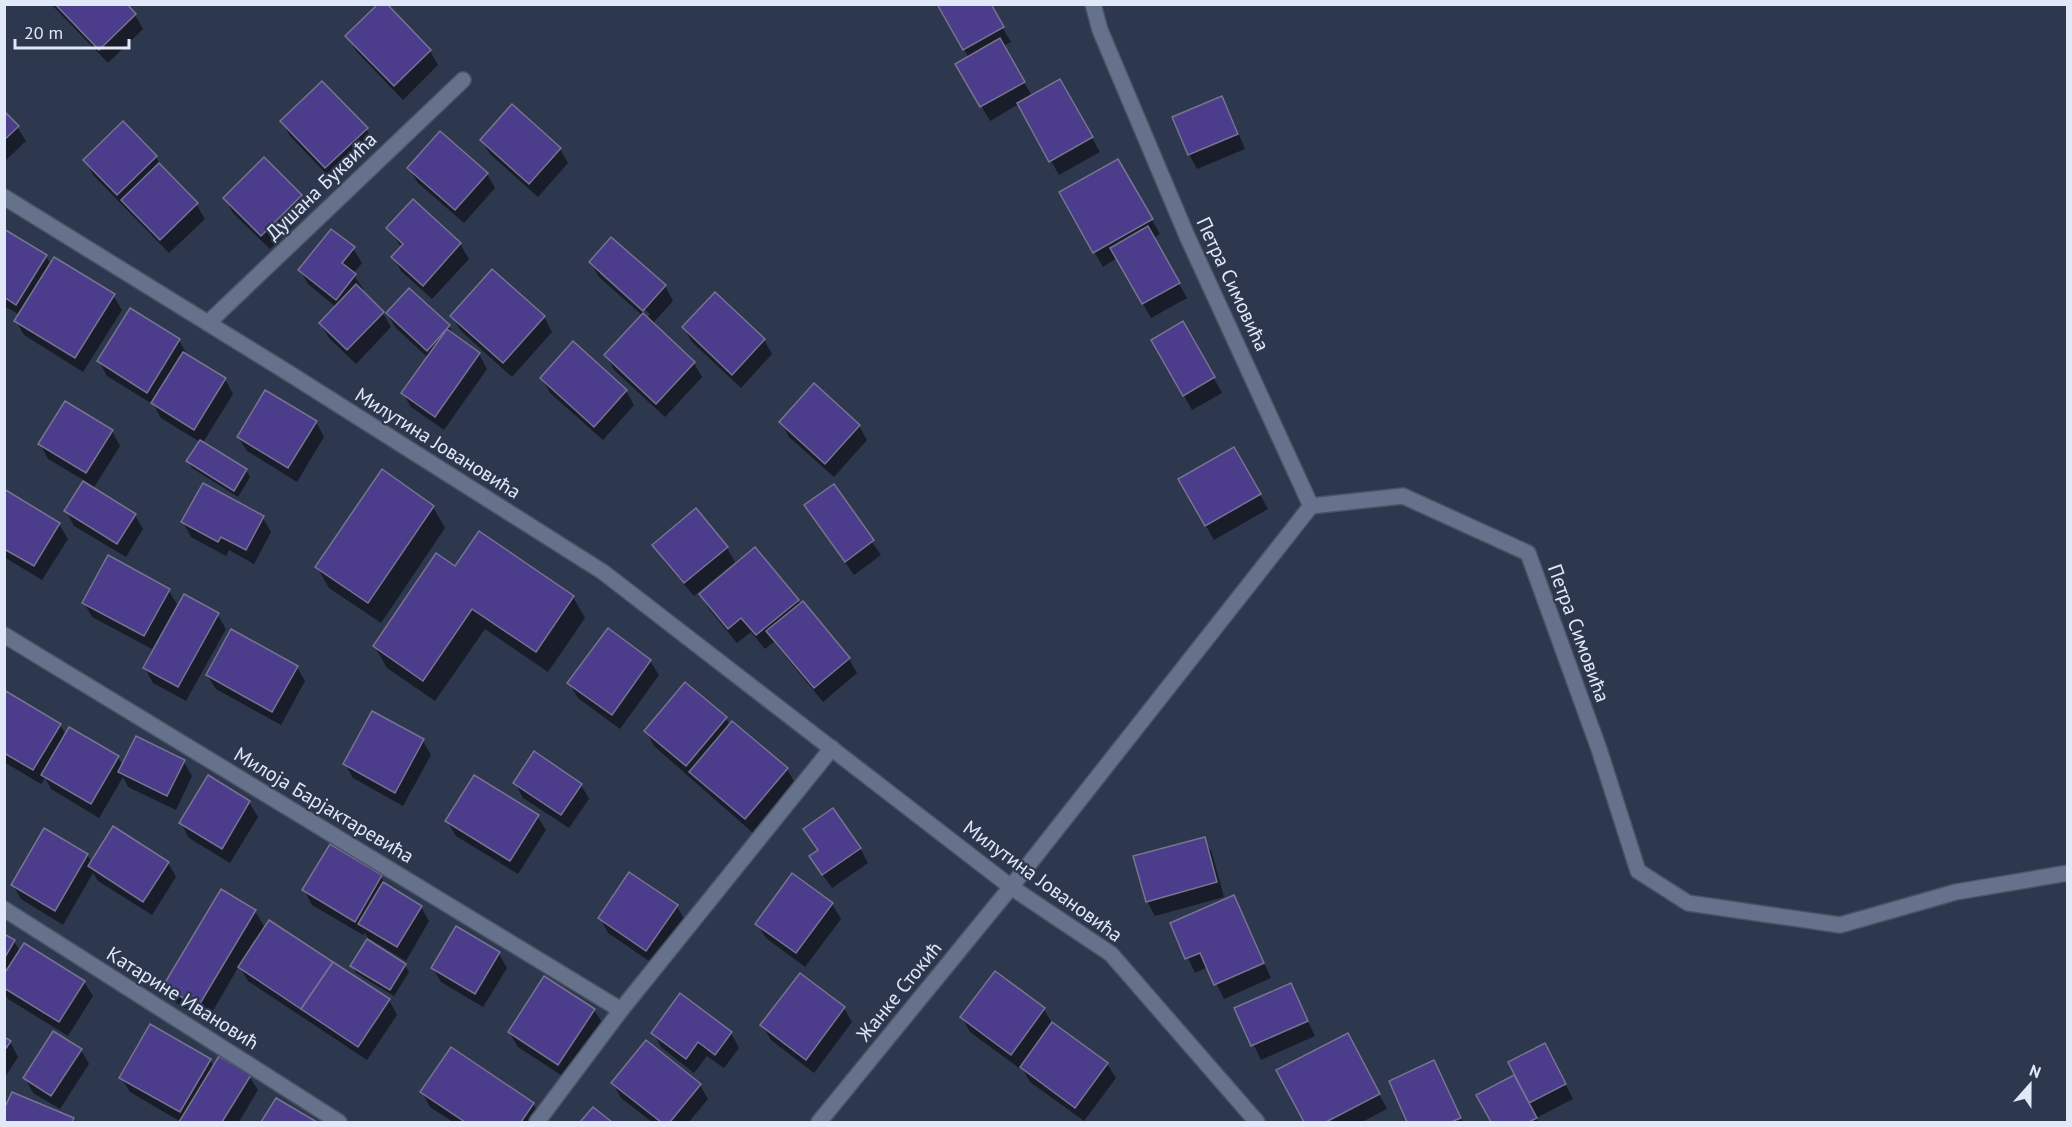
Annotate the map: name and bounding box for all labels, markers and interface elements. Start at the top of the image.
scale bar [15,12,129,50]
text: 20 m [24,21,63,44]
street label: Душана Буквића [260,126,382,246]
street label: Петра Симовића [1191,213,1275,355]
street label: Милутина Јовановића [350,381,526,505]
street label: Петра Симовића [1542,560,1616,706]
street label: Милоја Барјактаревића [229,741,419,869]
street label: Милутина Јовановића [958,814,1128,948]
street label: Жанке Стокић [850,936,947,1047]
street label: Катарине Ивановић [102,941,264,1055]
north arrow [2000,1055,2060,1115]
text: N [2027,1060,2044,1082]

